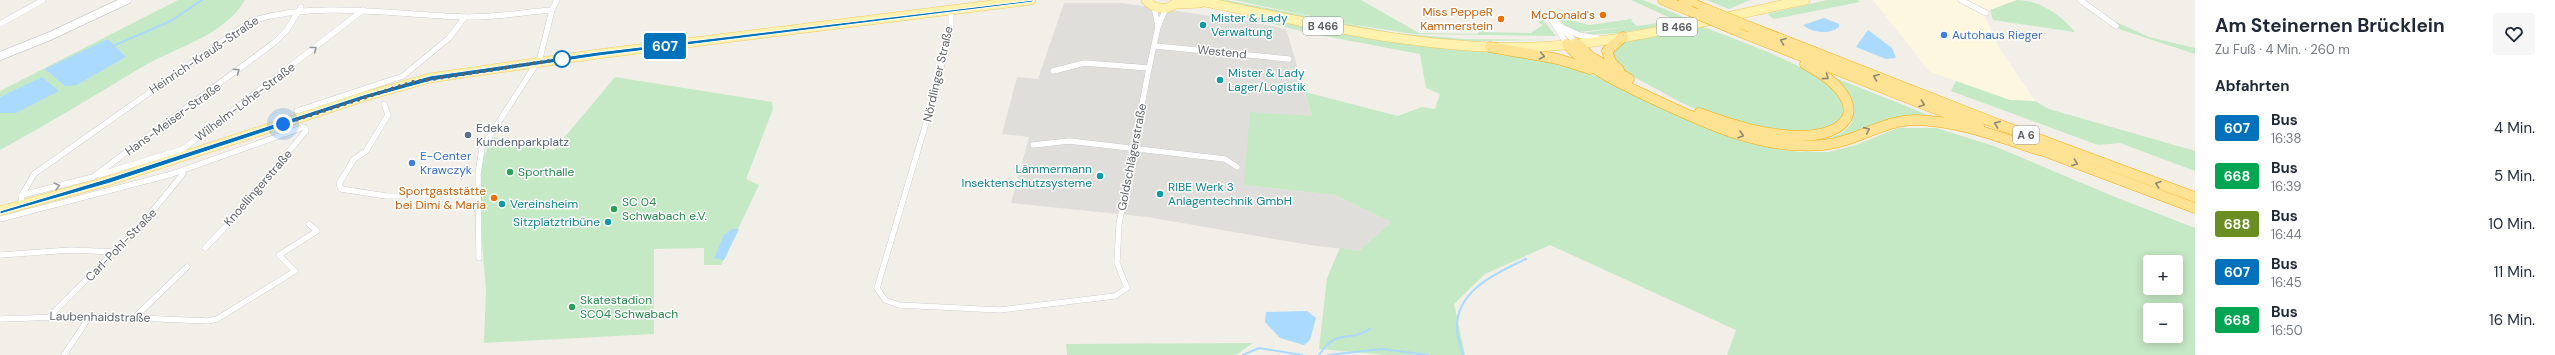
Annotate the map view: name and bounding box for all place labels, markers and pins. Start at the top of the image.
place label: Miss PeppeR Kammerstein [1420,4,1493,34]
place label: McDonald's [1531,7,1595,23]
place label: Mister & Lady Verwaltung [1211,10,1288,40]
marker: McDonald's [1598,10,1608,20]
marker: Miss PeppeR Kammerstein [1496,14,1506,24]
marker: Mister & Lady Verwaltung [1198,20,1208,30]
place label: Autohaus Rieger [1952,27,2043,43]
marker: Autohaus Rieger [1939,30,1949,40]
unlabelled marker [553,50,571,68]
place label: Mister & Lady Lager/Logistik [1228,65,1306,95]
marker: Mister & Lady Lager/Logistik [1215,75,1225,85]
place label: Edeka Kundenparkplatz [476,120,569,150]
marker: Edeka Kundenparkplatz [463,130,473,140]
place label: E-Center Krawczyk [420,148,472,178]
marker: E-Center Krawczyk [407,158,417,168]
place label: Lämmermann Insektenschutzsysteme [962,161,1092,191]
place label: Sporthalle [518,164,575,180]
marker: Sporthalle [505,167,515,177]
marker: Lämmermann Insektenschutzsysteme [1095,171,1105,181]
place label: RIBE Werk 3 Anlagentechnik GmbH [1168,179,1292,209]
place label: Sportgaststätte bei Dimi & Maria [395,183,486,213]
marker: RIBE Werk 3 Anlagentechnik GmbH [1155,189,1165,199]
marker: Sportgaststätte bei Dimi & Maria [489,193,499,203]
place label: SC 04 Schwabach e.V. [622,194,707,224]
place label: Vereinsheim [510,196,578,212]
marker: Vereinsheim [497,199,507,209]
marker: SC 04 Schwabach e.V. [609,204,619,214]
place label: Sitzplatztribüne [513,214,600,230]
marker: Sitzplatztribüne [603,217,613,227]
place label: Skatestadion SC04 Schwabach [580,292,678,322]
marker: Skatestadion SC04 Schwabach [567,302,577,312]

